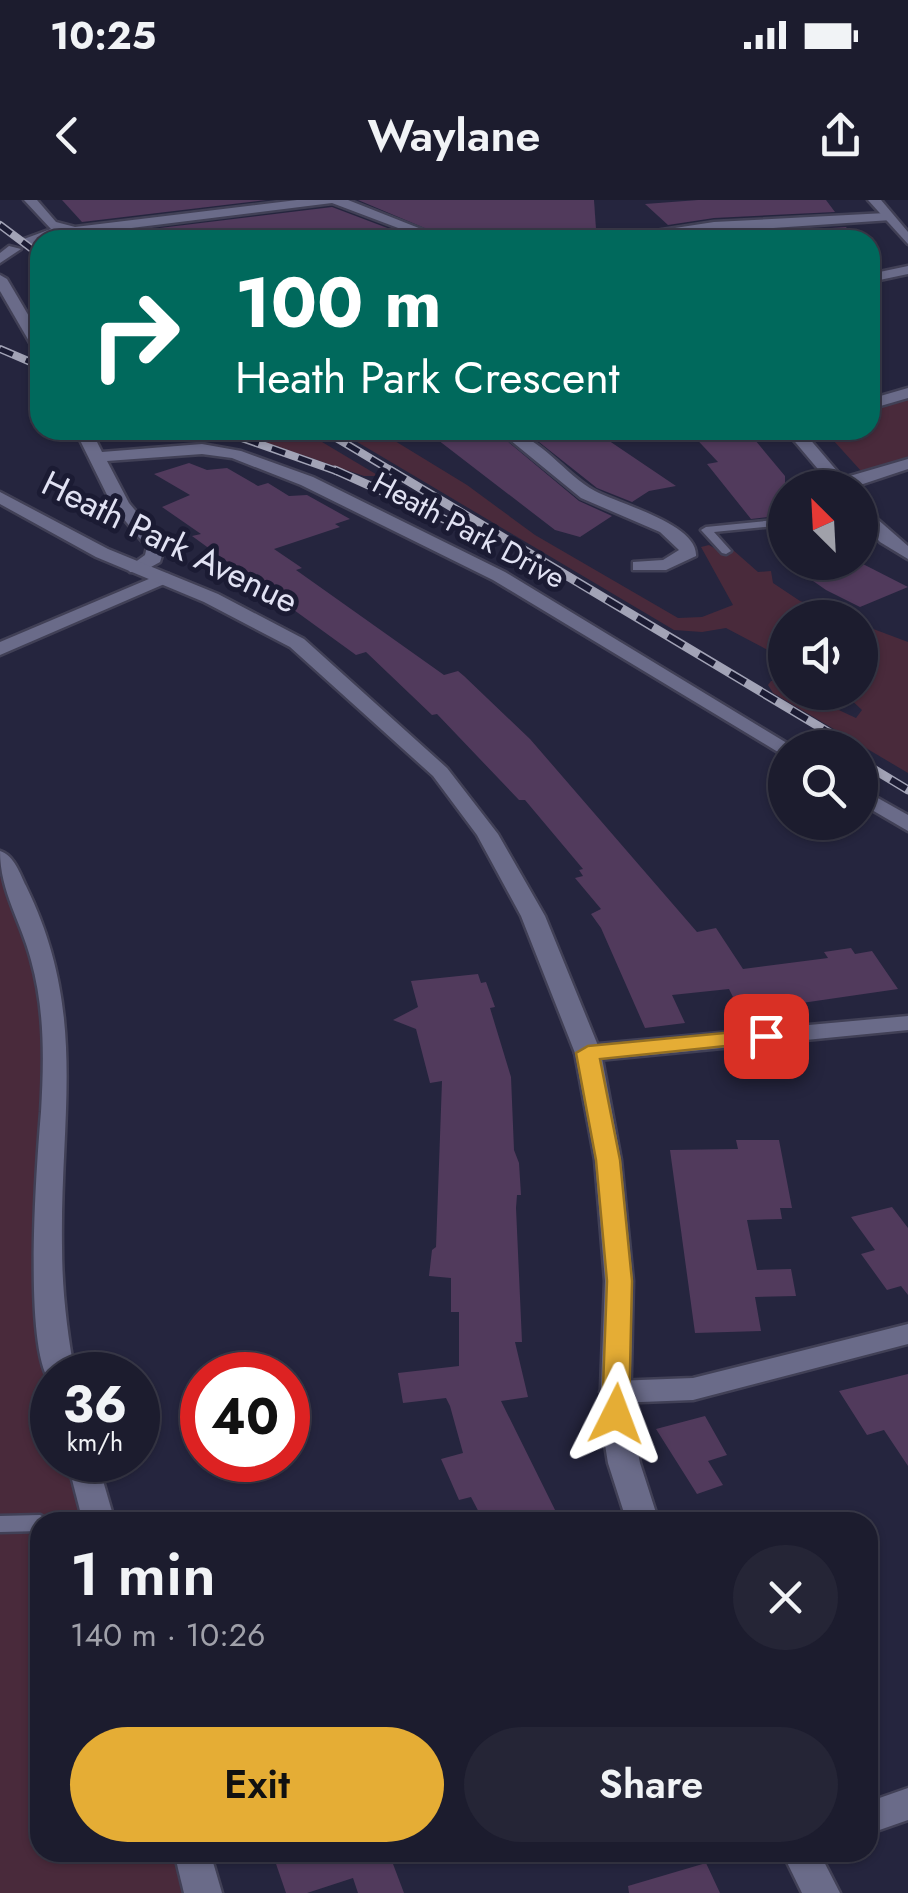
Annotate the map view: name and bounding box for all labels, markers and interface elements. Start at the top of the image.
text: 10:25 [50,8,156,63]
text: Waylane [367,103,541,168]
icon: back [40,108,95,163]
icon: share [813,108,868,163]
text: 100 m [235,252,442,353]
icon: right [70,270,200,400]
text: Heath Park Crescent [235,345,620,410]
street label: Heath Park Avenue [34,458,306,626]
street label: Heath Park Drive [365,461,573,599]
north arrow [768,470,878,580]
map controls [768,470,878,840]
button: sound [768,600,878,710]
button: search [768,730,878,840]
pin [724,994,809,1079]
icon: arrive [739,1009,794,1064]
speed limit sign: 40 [180,1352,310,1482]
position arrow [564,1362,668,1466]
text: 36 [63,1368,127,1441]
text: km/h [67,1424,123,1460]
text: 1 min [70,1531,216,1618]
button: close [733,1545,838,1650]
text: 140 m · 10:26 [70,1612,265,1658]
button: Exit [70,1727,444,1842]
button: Share [464,1727,838,1842]

